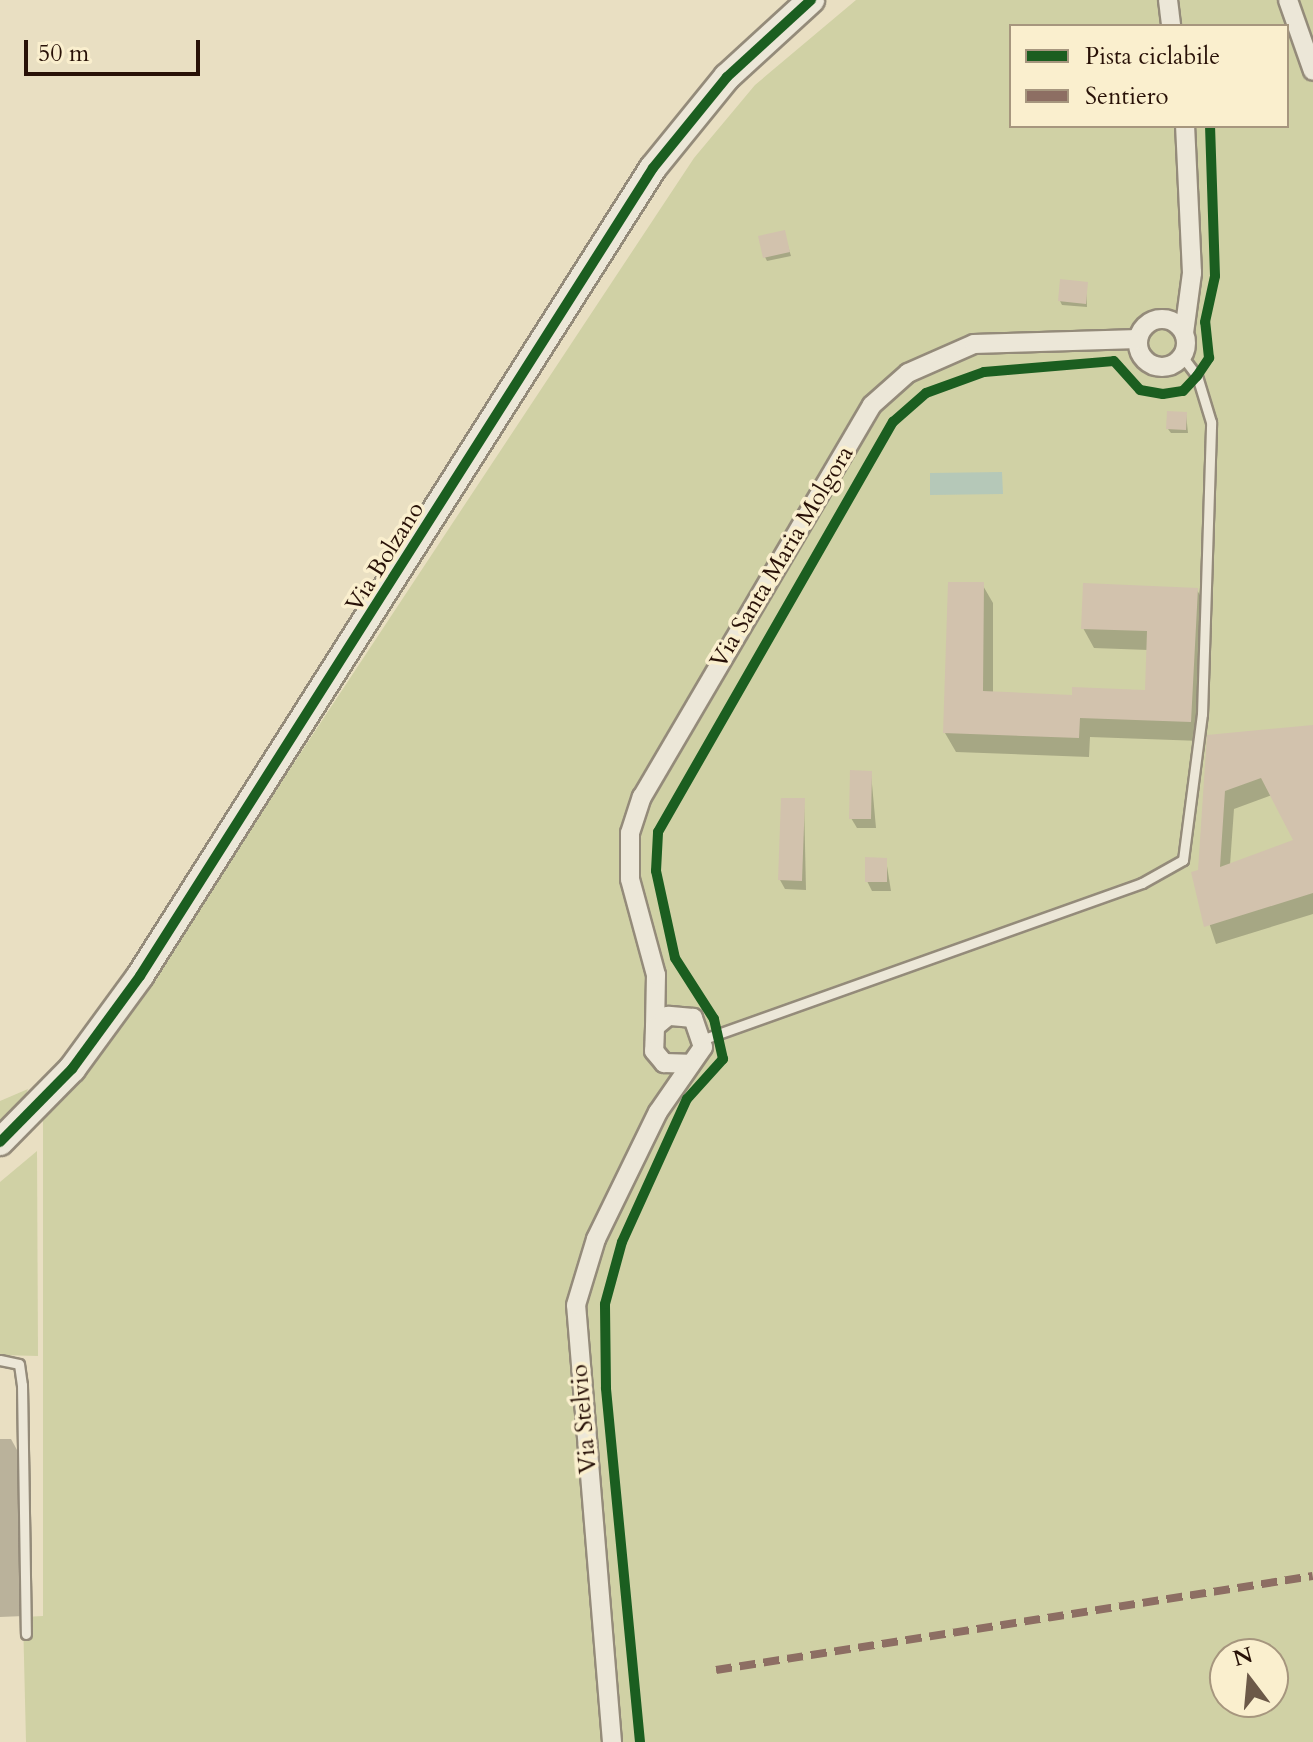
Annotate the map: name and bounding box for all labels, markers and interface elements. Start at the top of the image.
scale bar [28,24,204,74]
legend [1009,24,1289,128]
text: 50 m [38,37,89,70]
text: Pista ciclabile [1085,40,1220,73]
text: Sentiero [1085,80,1169,113]
street label: Via Santa Maria Molgora [704,441,860,673]
street label: Via Bolzano [340,497,430,617]
street label: Via Stelvio [565,1363,603,1475]
north arrow [1209,1638,1289,1718]
text: N [1230,1640,1256,1674]

